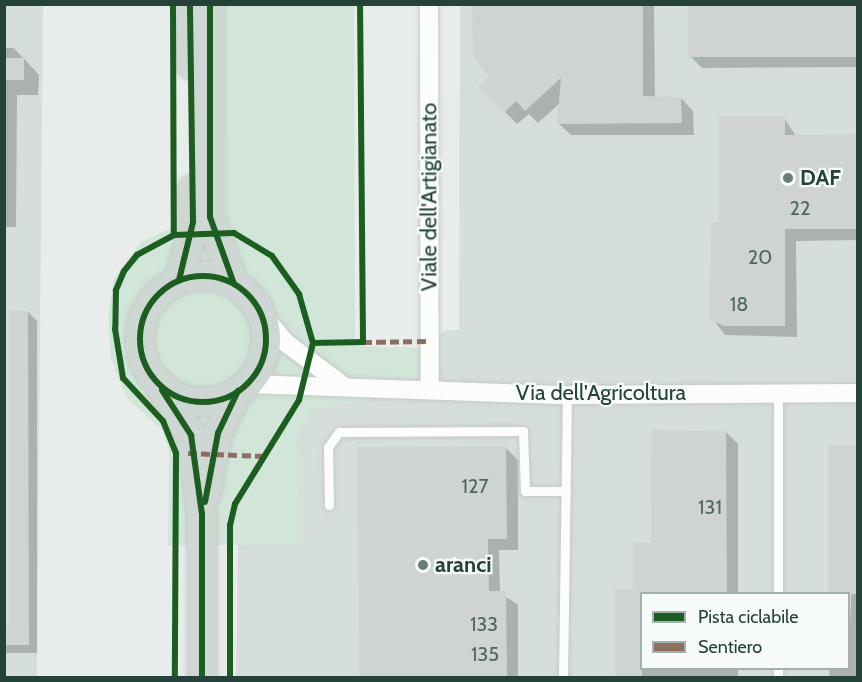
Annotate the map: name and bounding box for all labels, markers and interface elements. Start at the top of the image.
street label: Viale dell'Artigianato [416,103,442,291]
place label: DAF [800,165,841,191]
marker: DAF [781,171,795,185]
house number: 22 [790,196,810,220]
house number: 20 [748,245,772,269]
house number: 18 [730,292,748,316]
street label: Via dell'Agricoltura [516,380,686,406]
house number: 127 [461,474,489,498]
house number: 131 [698,495,722,519]
place label: aranci [435,552,491,578]
marker: aranci [416,558,430,572]
legend [640,592,850,670]
text: Pista ciclabile [698,606,798,628]
house number: 133 [470,612,498,636]
text: Sentiero [698,636,762,658]
house number: 135 [471,642,499,666]

